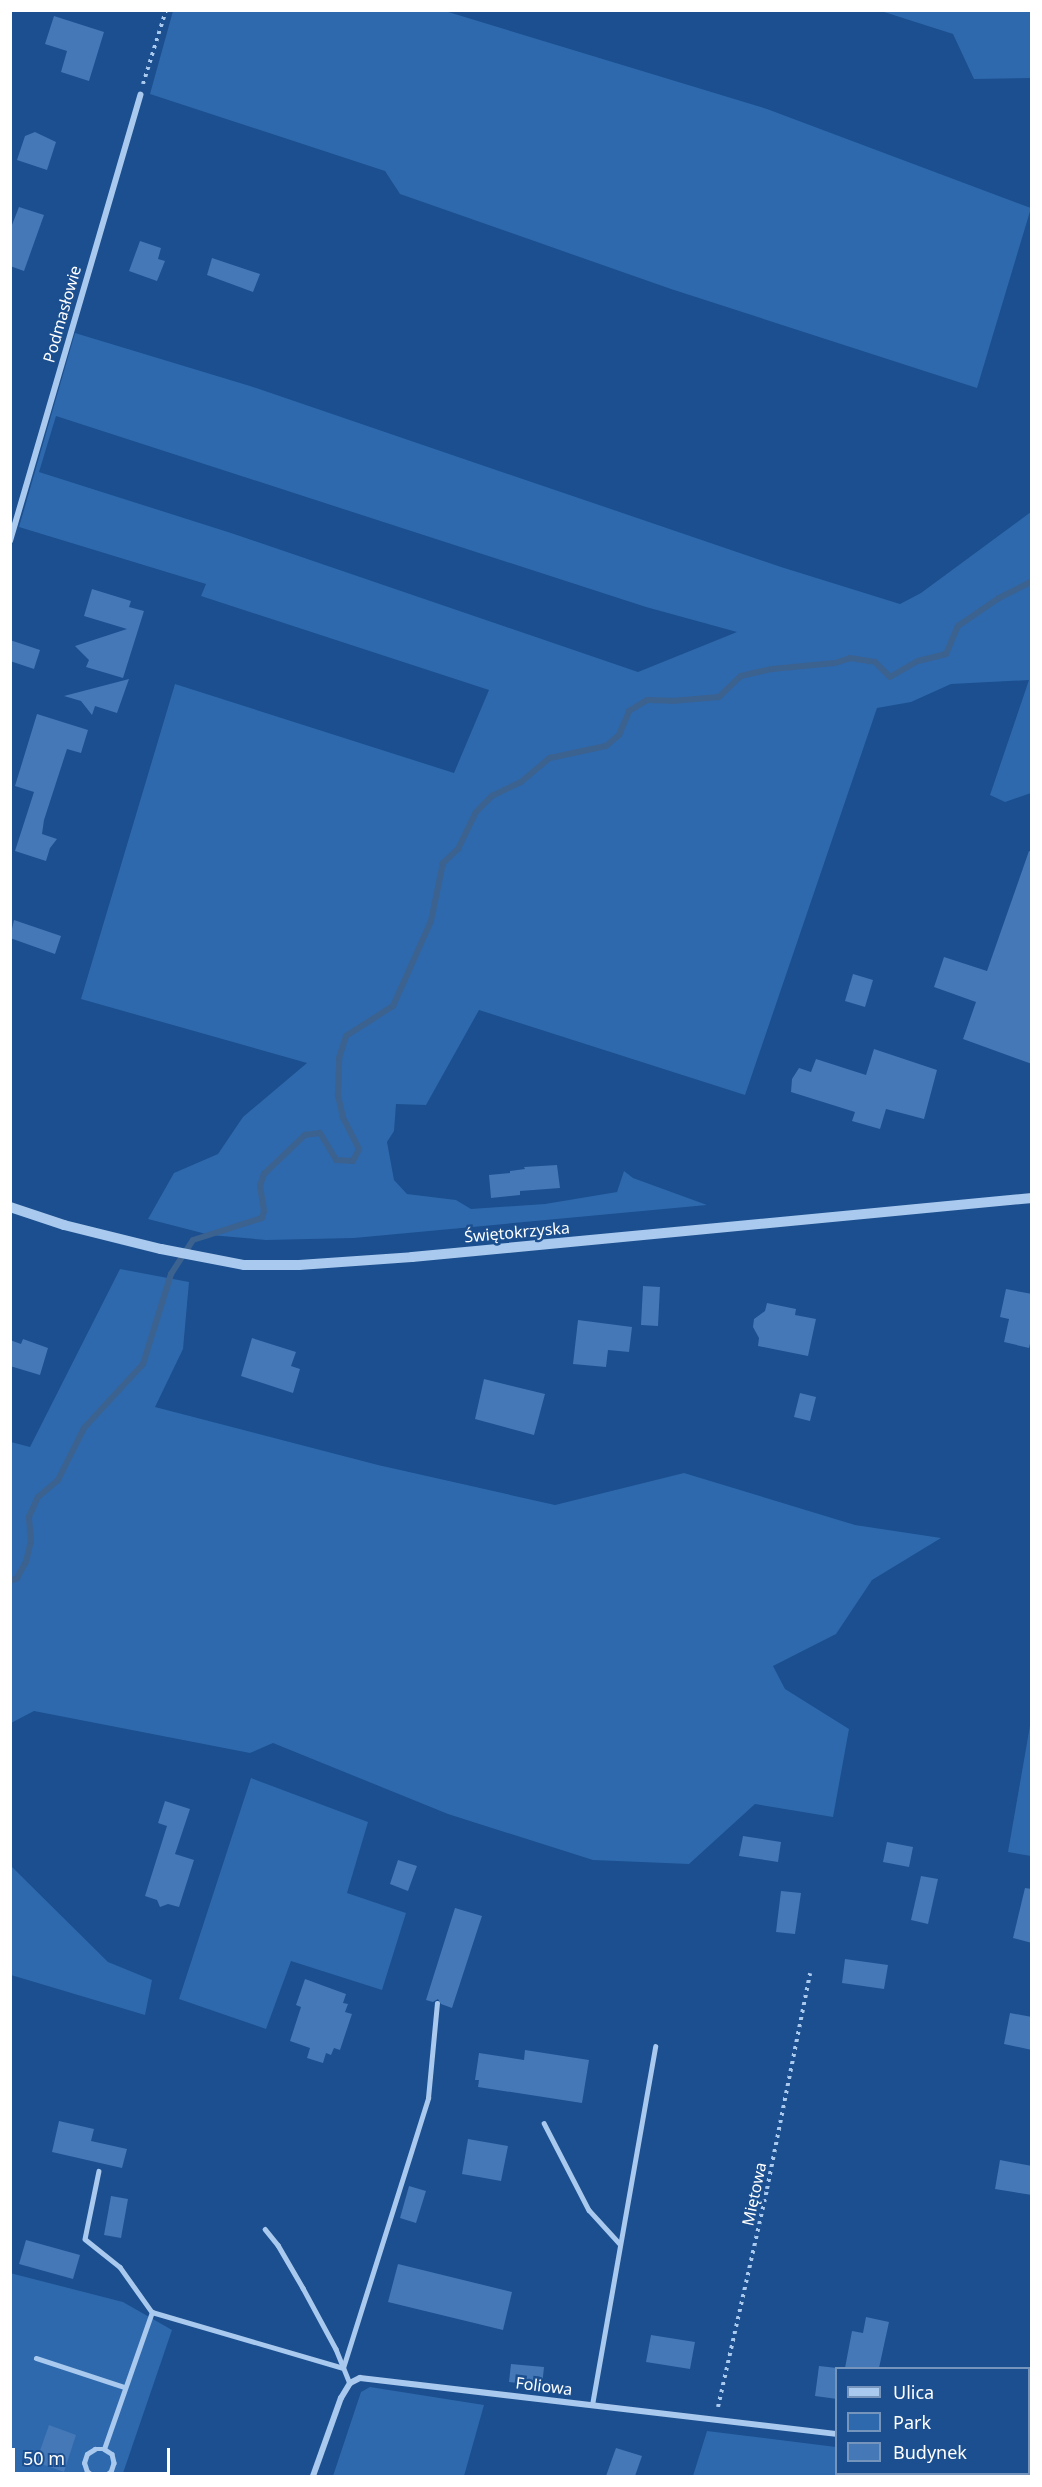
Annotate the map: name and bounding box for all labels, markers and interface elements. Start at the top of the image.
street label: Podmasłowie [39,263,85,365]
street label: Świętokrzyska [463,1218,571,1246]
street label: Miętowa [738,2161,770,2227]
legend [835,2367,1030,2475]
street label: Foliowa [514,2373,574,2399]
text: Ulica [893,2380,934,2404]
text: Park [893,2410,931,2434]
scale bar [15,2436,172,2474]
text: Budynek [893,2440,967,2464]
text: 50 m [23,2446,65,2470]

